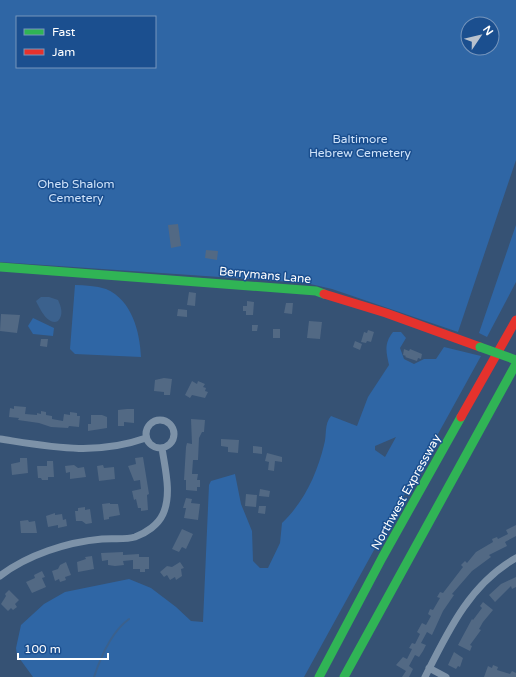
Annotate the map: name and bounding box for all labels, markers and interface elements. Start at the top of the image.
legend [16,16,156,68]
north arrow [460,16,500,56]
text: N [480,23,496,38]
text: Fast [52,25,76,39]
text: Jam [52,45,75,59]
park label: Baltimore Hebrew Cemetery [309,132,412,160]
park label: Oheb Shalom Cemetery [37,177,115,205]
street label: Berrymans Lane [218,264,312,286]
street label: Northwest Expressway [368,431,444,552]
scale bar [18,635,108,661]
text: 100 m [24,642,61,656]

